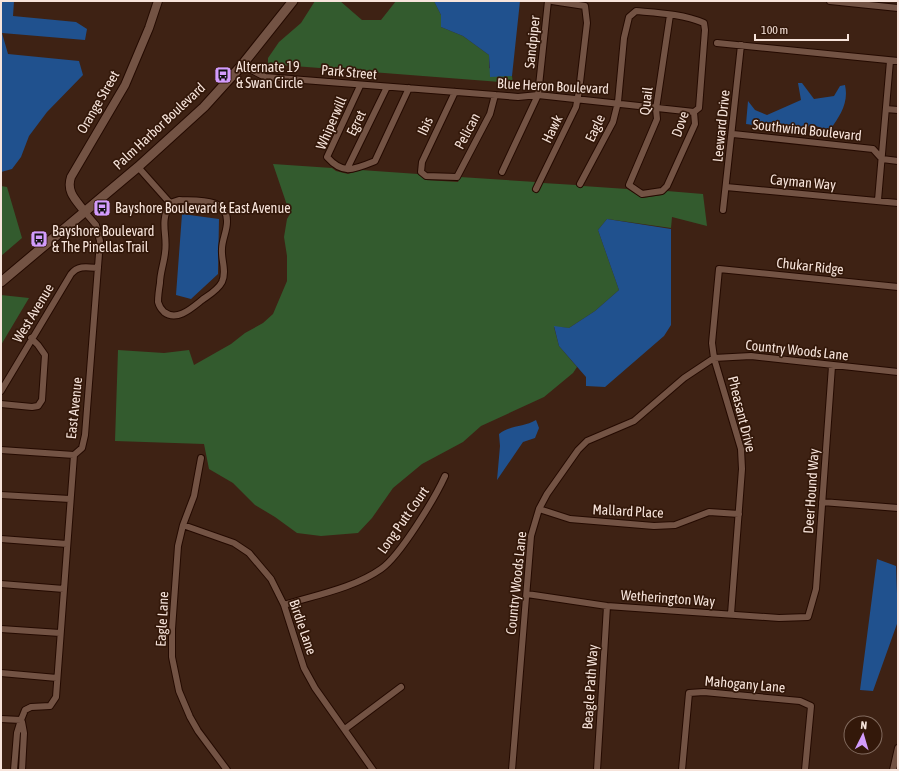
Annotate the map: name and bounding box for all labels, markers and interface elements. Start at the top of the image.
street label: Sandpiper [521,14,543,69]
scale bar [755,16,848,42]
text: 100 m [761,23,788,37]
place label: Alternate 19 & Swan Circle [236,59,303,91]
street label: Park Street [320,62,378,82]
bus stop icon: Alternate 19 & Swan Circle [213,65,233,85]
street label: Orange Street [74,68,122,136]
street label: Blue Heron Boulevard [497,75,609,97]
street label: Palm Harbor Boulevard [110,79,208,173]
street label: Quail [636,86,656,116]
street label: Leeward Drive [709,89,733,163]
street label: Whiperwill [313,94,349,152]
street label: Egret [343,108,369,138]
street label: Dove [668,109,692,139]
street label: Pelican [451,110,483,152]
street label: Hawk [538,112,566,146]
street label: Eagle [582,112,608,144]
street label: Ibis [414,114,436,138]
street label: Southwind Boulevard [752,116,862,144]
street label: Cayman Way [769,171,837,193]
bus stop icon: Bayshore Boulevard & East Avenue [92,198,112,218]
place label: Bayshore Boulevard & East Avenue [115,200,291,216]
place label: Bayshore Boulevard & The Pinellas Trail [52,223,154,255]
bus stop icon: Bayshore Boulevard & The Pinellas Trail [29,229,49,249]
street label: Chukar Ridge [776,255,844,277]
street label: West Avenue [9,281,57,345]
street label: Country Woods Lane [745,337,849,363]
street label: Pheasant Drive [725,374,759,454]
street label: East Avenue [63,376,85,440]
street label: Deer Hound Way [800,448,822,534]
street label: Long Putt Court [374,483,432,557]
street label: Mallard Place [592,501,664,521]
street label: Country Woods Lane [503,531,529,635]
street label: Wetherington Way [620,587,716,609]
street label: Eagle Lane [153,591,171,647]
street label: Birdie Lane [286,597,320,657]
street label: Beagle Path Way [579,644,601,730]
street label: Mahogany Lane [704,672,786,696]
north arrow [843,715,883,755]
text: N [860,719,868,731]

